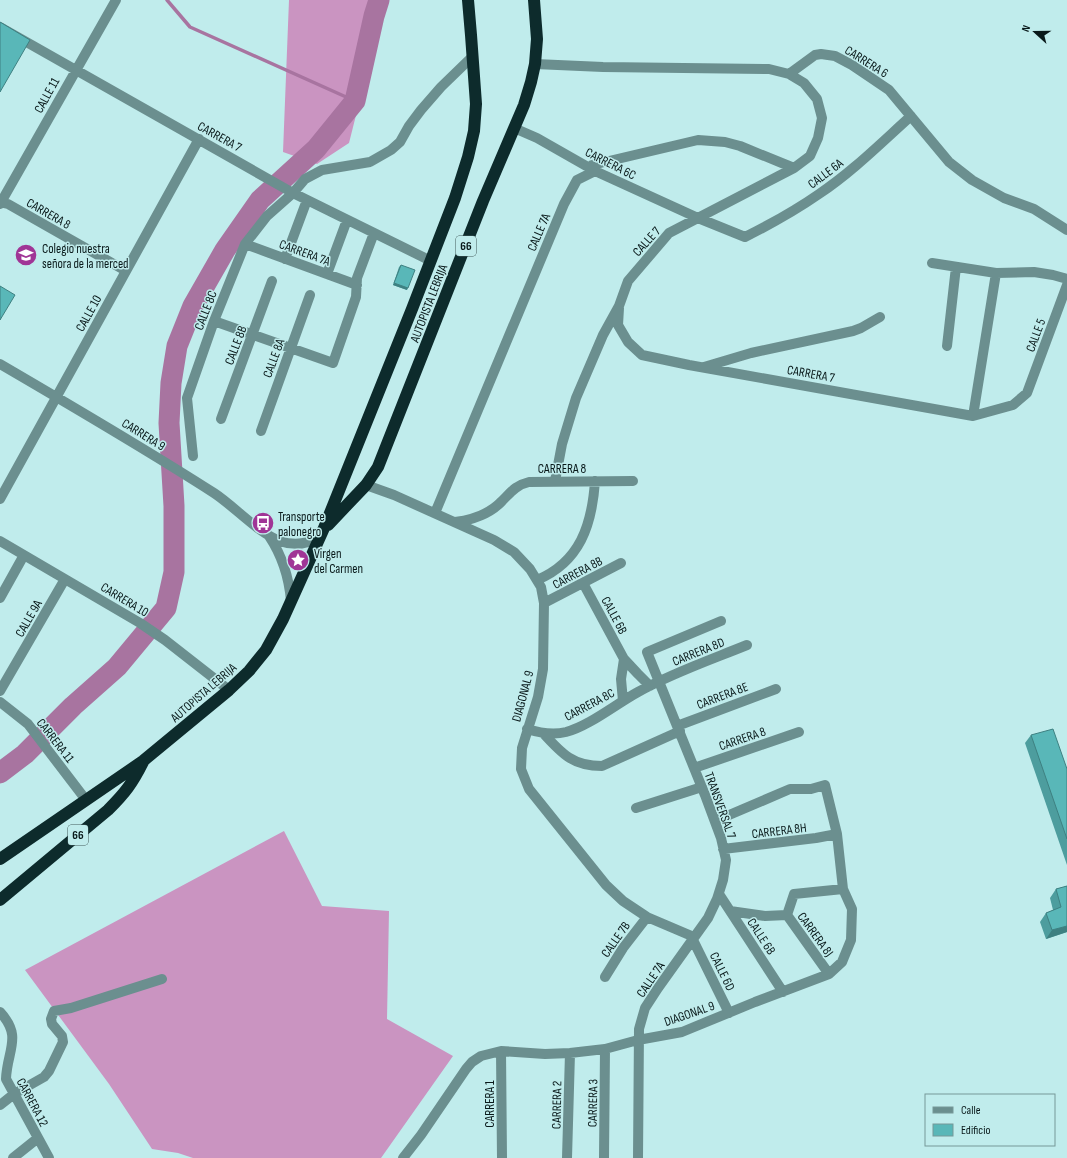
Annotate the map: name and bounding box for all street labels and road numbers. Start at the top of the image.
street label: CARRERA 6 [842,42,892,82]
street label: CALLE 11 [31,75,63,116]
street label: CARRERA 7 [195,118,245,156]
street label: CARRERA 6C [583,144,639,183]
street label: CALLE 6A [805,155,847,192]
street label: CARRERA 8 [24,195,74,233]
street label: CALLE 7A [524,211,554,254]
street label: CALLE 7 [629,223,665,260]
street label: CARRERA 7A [277,236,333,270]
road number: 66 [456,236,476,256]
street label: AUTOPISTA LEBRIJA [406,262,451,346]
street label: CALLE 8C [191,288,221,332]
street label: CALLE 10 [72,292,105,335]
street label: CALLE 5 [1023,317,1049,354]
street label: CALLE 8B [221,323,251,367]
street label: CALLE 8A [260,336,288,380]
street label: CARRERA 7 [786,362,837,386]
street label: CARRERA 9 [119,415,168,455]
street label: CARRERA 8 [538,461,587,477]
street label: CARRERA 8B [550,553,605,593]
street label: CARRERA 10 [98,579,152,620]
street label: CALLE 6B [598,594,631,637]
street label: CALLE 9A [12,597,46,640]
street label: CARRERA 8D [670,634,727,670]
street label: AUTOPISTA LEBRIJA [167,659,240,726]
street label: DIAGONAL 9 [508,669,538,724]
street label: CARRERA 8E [694,679,750,713]
street label: CARRERA 8C [562,685,617,725]
street label: CARRERA 11 [33,715,78,766]
street label: CARRERA 8 [717,723,768,754]
street label: TRANSVERSAL 7 [701,770,740,841]
street label: CARRERA 8H [751,820,807,842]
road number: 66 [68,825,88,845]
street label: CARRERA 8J [794,909,837,960]
street label: CALLE 6B [743,915,779,958]
street label: CALLE 7B [598,918,634,961]
street label: CALLE 6D [706,949,738,993]
street label: CALLE 7A [633,958,669,1000]
street label: DIAGONAL 9 [662,998,717,1030]
street label: CARRERA 12 [13,1075,52,1130]
street label: CARRERA 3 [585,1079,601,1127]
street label: CARRERA 1 [482,1080,498,1128]
street label: CARRERA 2 [549,1081,565,1129]

